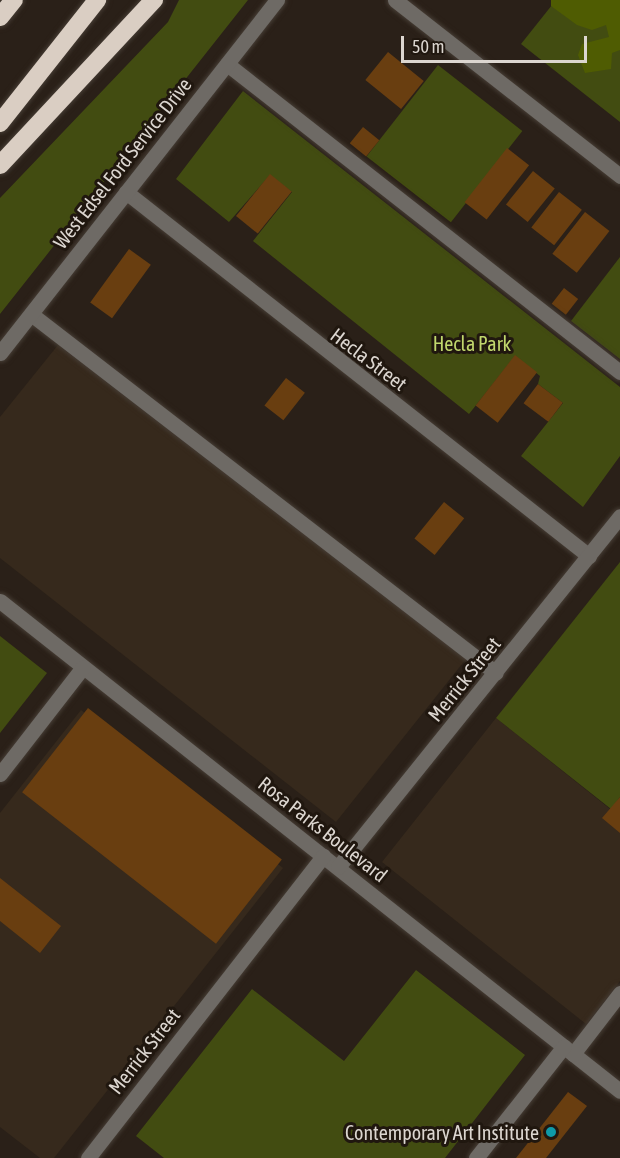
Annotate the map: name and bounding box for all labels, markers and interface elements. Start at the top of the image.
scale bar [404,24,590,62]
text: 50 m [412,36,444,57]
street label: West Edsel Ford Service Drive [48,73,196,253]
street label: Hecla Street [326,323,412,395]
park label: Hecla Park [433,331,511,355]
street label: Merrick Street [423,632,505,726]
street label: Rosa Parks Boulevard [254,771,392,887]
street label: Merrick Street [103,1004,185,1098]
place label: Contemporary Art Institute [345,1120,539,1144]
marker: Contemporary Art Institute [544,1125,558,1139]

